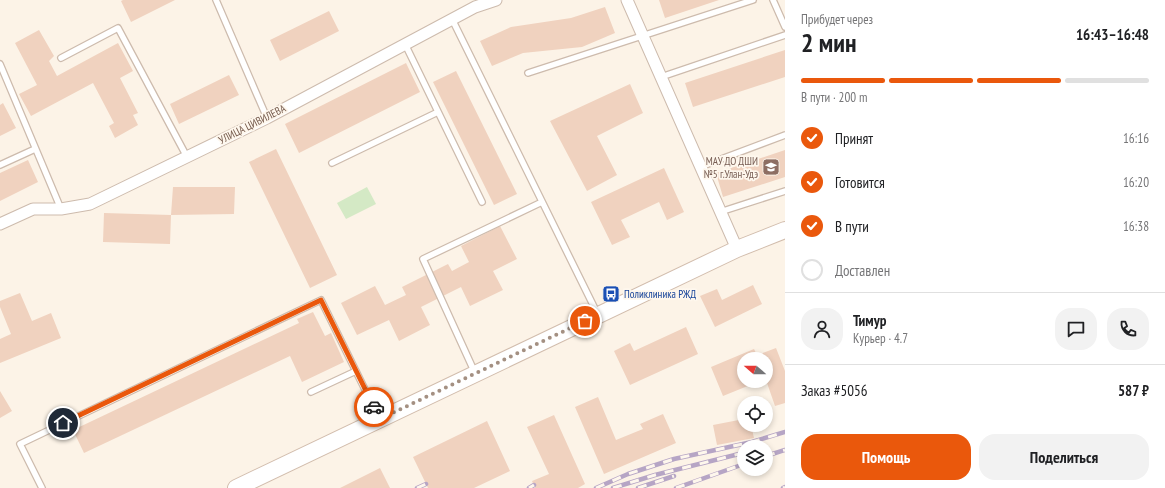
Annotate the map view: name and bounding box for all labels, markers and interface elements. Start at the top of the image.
text: Прибудет через [801,11,873,28]
text: 16:43–16:48 [1076,25,1149,44]
text: 2 мин [801,26,856,59]
text: В пути · 200 m [801,89,867,106]
street label: УЛИЦА ЦИВИЛЕВА [216,101,289,147]
icon: check [801,127,823,149]
text: Принят [835,129,873,148]
text: 16:16 [1123,130,1149,147]
place label: МАУ ДО ДШИ №5 г.Улан-Удэ [704,154,758,181]
school or university icon: МАУ ДО ДШИ №5 г.Улан-Удэ [761,157,781,177]
icon: check [801,171,823,193]
text: Готовится [835,173,885,192]
text: 16:20 [1123,174,1149,191]
icon: check [801,215,823,237]
text: В пути [835,217,869,236]
text: 16:38 [1123,218,1149,235]
text: Доставлен [835,261,890,280]
bus stop icon: Поликлиника РЖД [601,284,621,304]
place label: Поликлиника РЖД [624,287,696,301]
pin [568,304,602,338]
button: person [801,308,843,350]
button: chat [1055,308,1097,350]
button: phone [1107,308,1149,350]
icon: bag [574,310,596,332]
text: Тимур [853,311,886,330]
text: Курьер · 4.7 [853,330,908,347]
north arrow [737,352,773,388]
map controls [737,352,773,476]
text: Заказ #5056 [801,381,868,400]
text: 587 ₽ [1118,381,1149,400]
courier [354,387,394,427]
icon: car [363,396,385,418]
button: locate [737,396,773,432]
pin [46,406,80,440]
icon: home [52,412,74,434]
button: Помощь [801,434,971,480]
button: Поделиться [979,434,1149,480]
button: layers [737,440,773,476]

